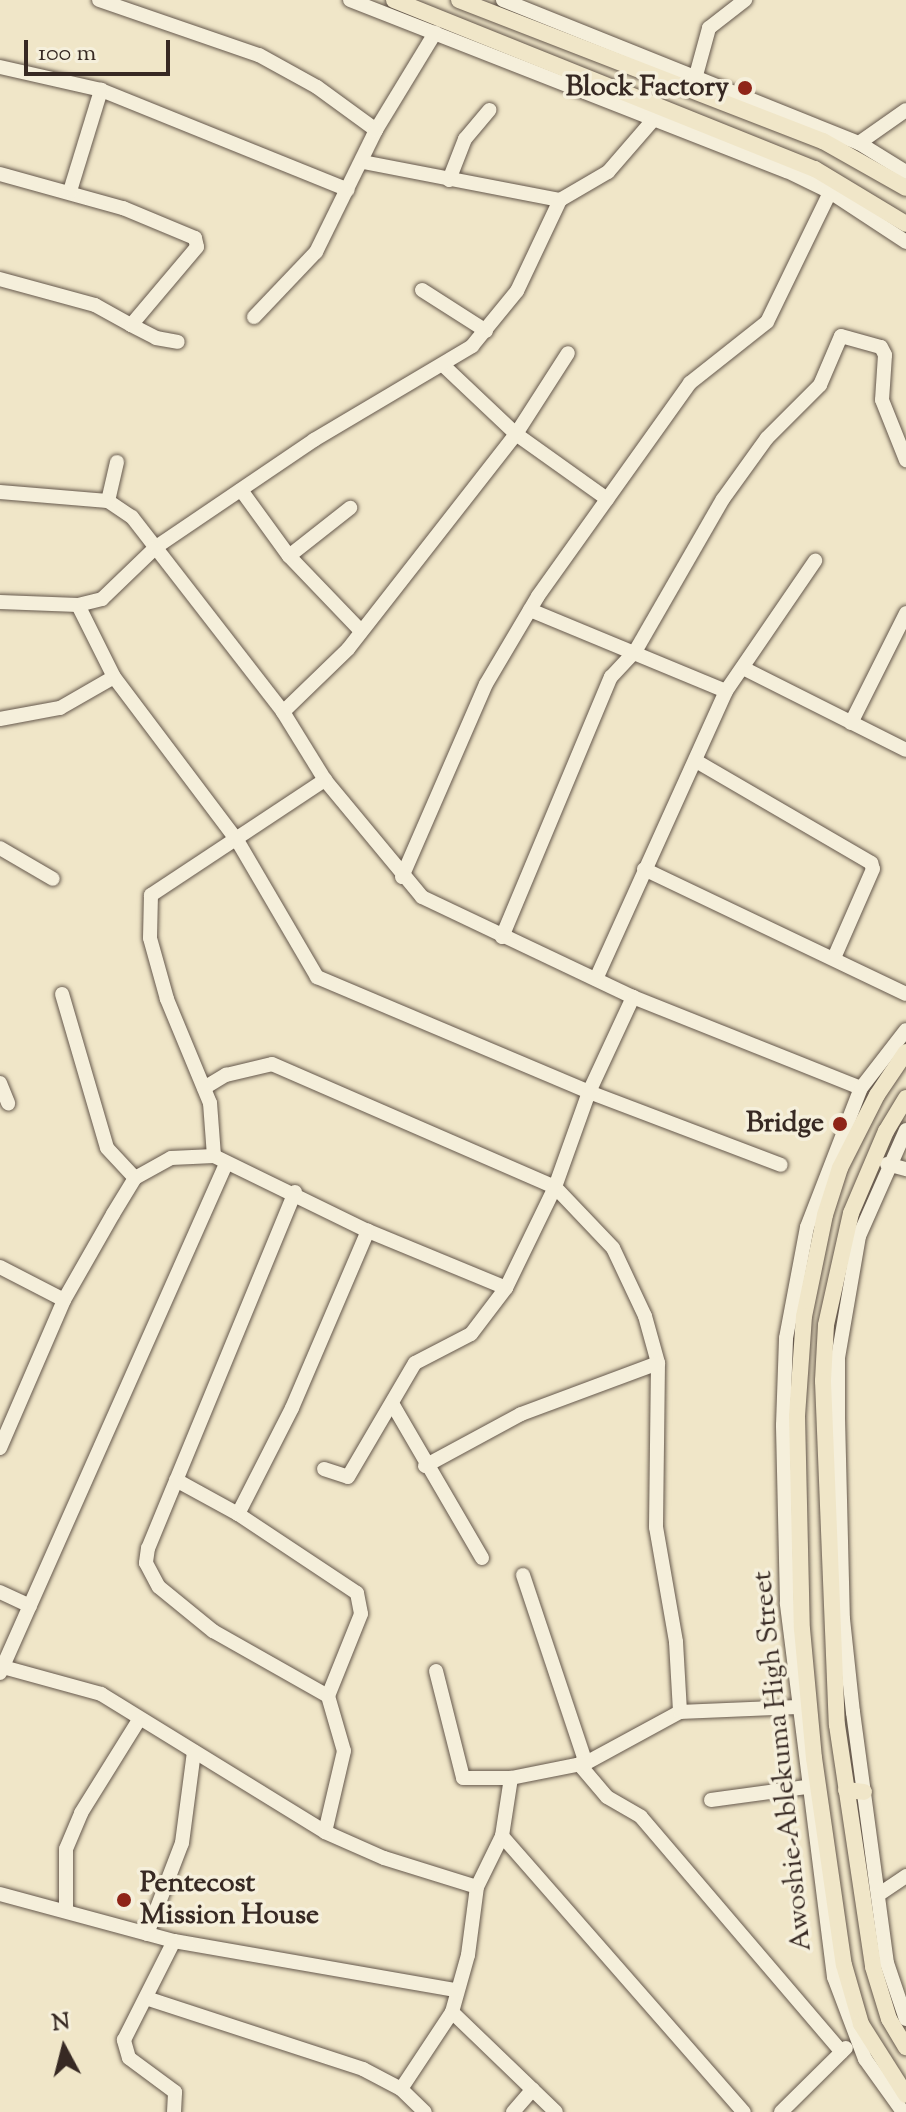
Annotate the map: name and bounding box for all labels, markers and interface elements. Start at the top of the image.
scale bar [28,24,174,74]
text: 100 m [38,37,96,71]
place label: Block Factory [565,71,729,105]
marker: Block Factory [736,79,754,97]
place label: Bridge [746,1107,824,1141]
marker: Bridge [831,1115,849,1133]
street label: Awoshie-Ablekuma High Street [746,1569,820,1953]
place label: Pentecost Mission House [140,1867,319,1933]
marker: Pentecost Mission House [115,1891,133,1909]
text: N [50,2007,72,2041]
north arrow [24,2008,104,2088]

